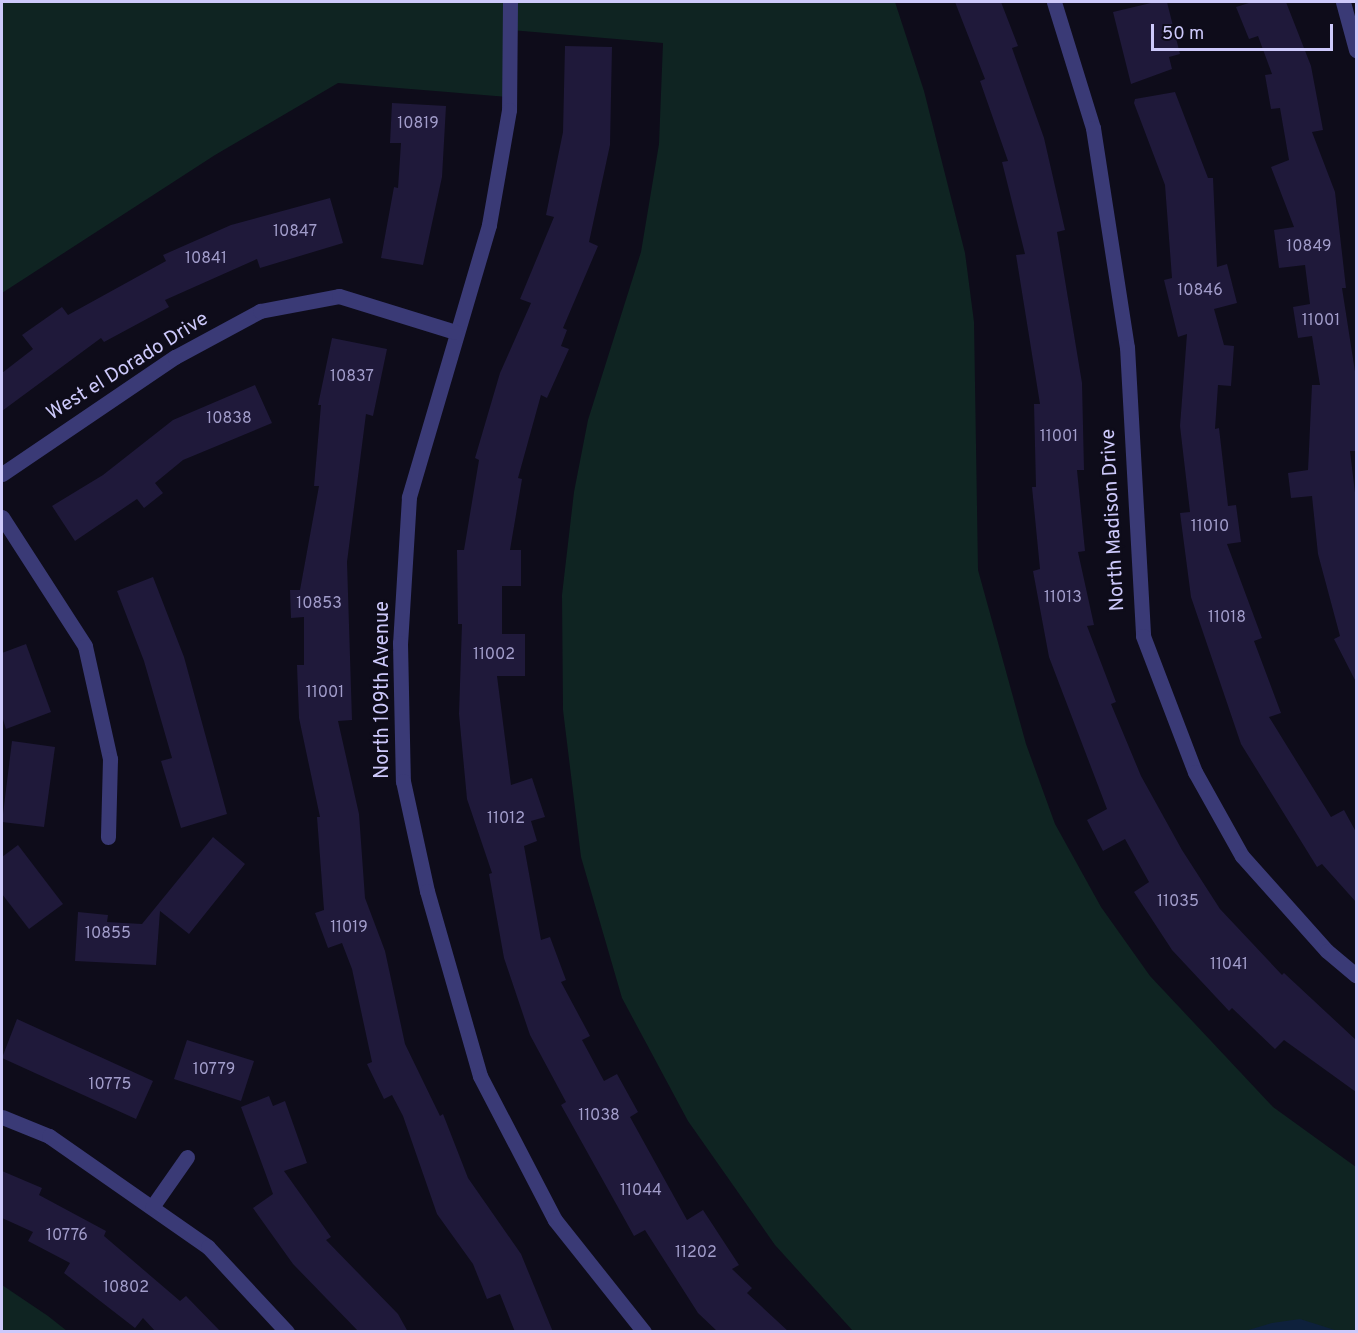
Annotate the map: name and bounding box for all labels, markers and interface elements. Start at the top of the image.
scale bar [1154,12,1336,50]
text: 50 m [1162,23,1204,46]
house number: 10819 [397,114,439,134]
house number: 10847 [273,222,317,242]
house number: 10849 [1286,237,1332,257]
house number: 10841 [185,249,227,269]
house number: 10846 [1177,281,1223,301]
street label: West el Dorado Drive [43,307,213,427]
house number: 11001 [1302,311,1340,331]
house number: 10837 [330,367,374,387]
house number: 10838 [206,409,252,429]
house number: 11001 [1040,427,1078,447]
street label: North Madison Drive [1097,428,1131,612]
house number: 11010 [1191,517,1229,537]
house number: 11013 [1044,588,1082,608]
house number: 10853 [296,594,342,614]
street label: North 109th Avenue [371,601,395,779]
house number: 11018 [1208,608,1246,628]
house number: 11002 [473,645,515,665]
house number: 11001 [306,683,344,703]
house number: 11012 [487,809,525,829]
house number: 11035 [1157,892,1199,912]
house number: 11019 [330,918,368,938]
house number: 10855 [85,924,131,944]
house number: 11041 [1210,955,1248,975]
house number: 10779 [193,1060,235,1080]
house number: 10775 [89,1075,131,1095]
house number: 11038 [578,1106,620,1126]
house number: 11044 [620,1181,662,1201]
house number: 10776 [46,1226,88,1246]
house number: 11202 [675,1243,717,1263]
house number: 10802 [103,1278,149,1298]

